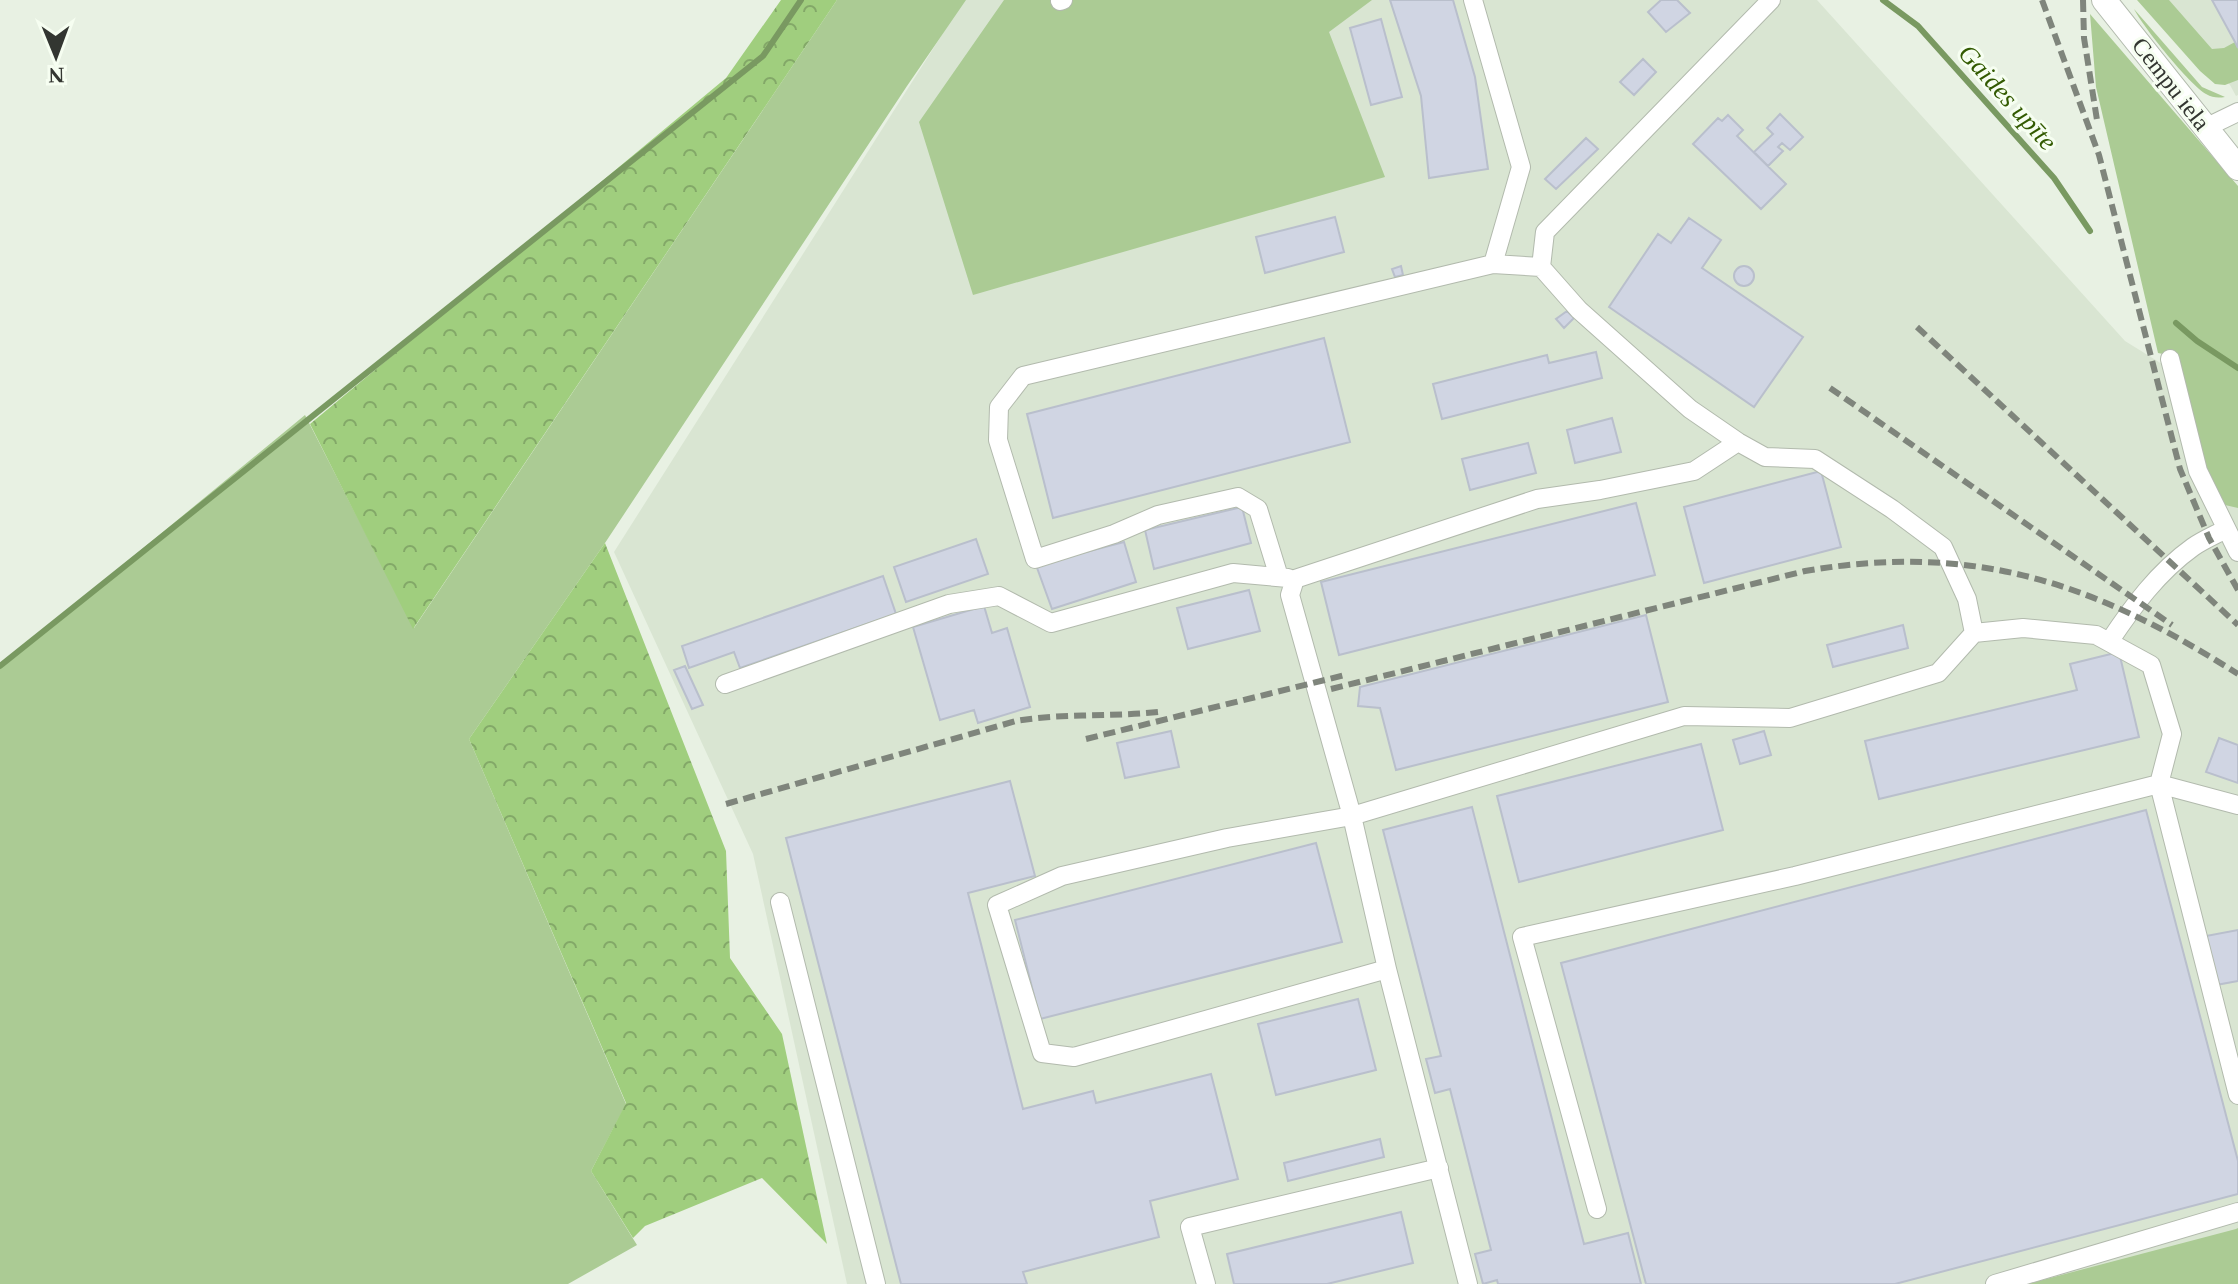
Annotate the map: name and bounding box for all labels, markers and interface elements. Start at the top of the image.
north arrow [16,16,96,96]
street label: Cempu iela [2127,33,2215,136]
water label: Gaides upīte [1953,39,2063,156]
text: N [48,63,65,88]

